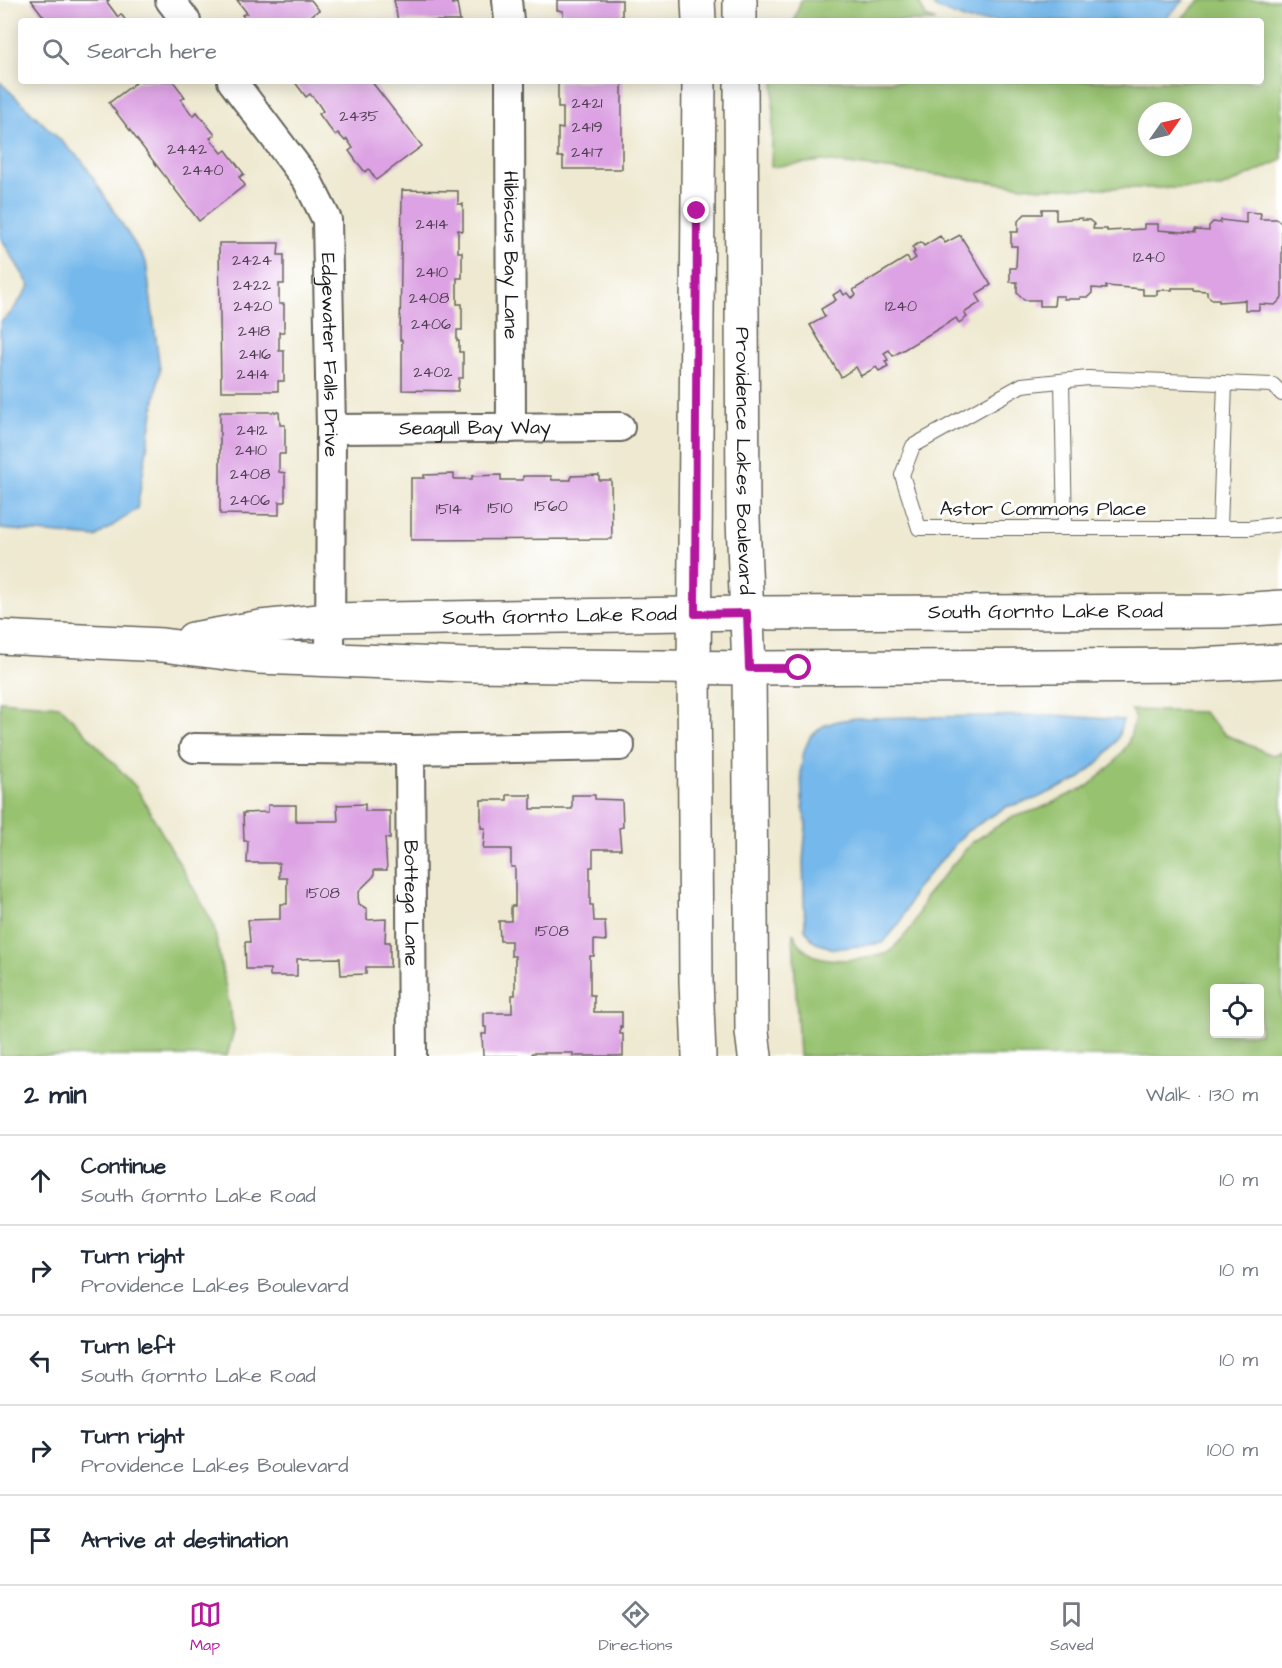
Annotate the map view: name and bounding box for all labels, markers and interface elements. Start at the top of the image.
search box [18,18,1264,84]
icon: search [39,35,72,68]
text: Search here [87,36,217,67]
house number: 2421 [571,92,603,114]
north arrow [1138,102,1192,156]
house number: 2435 [339,105,379,127]
house number: 2419 [571,116,603,138]
house number: 2442 [167,138,207,160]
house number: 2417 [571,141,603,163]
house number: 2440 [182,159,224,181]
street label: Hibiscus Bay Lane [496,171,525,340]
route end [683,197,709,223]
house number: 2414 [416,213,449,235]
house number: 1240 [1133,246,1165,268]
house number: 2424 [232,249,272,271]
street label: Edgewater Falls Drive [313,253,345,457]
house number: 2410 [416,261,448,283]
house number: 2422 [233,274,271,296]
house number: 2408 [409,287,449,309]
house number: 2420 [233,295,273,317]
house number: 1240 [885,295,917,317]
house number: 2406 [411,313,451,335]
house number: 2418 [238,320,270,342]
street label: Providence Lakes Boulevard [728,327,760,595]
house number: 2416 [239,343,271,365]
house number: 2402 [413,361,453,383]
house number: 2414 [237,363,270,385]
street label: Seagull Bay Way [399,413,551,443]
house number: 2412 [236,419,268,441]
house number: 2410 [235,439,267,461]
house number: 2408 [230,463,270,485]
house number: 2406 [230,489,270,511]
house number: 1560 [534,495,568,517]
street label: Astor Commons Place [940,495,1146,523]
house number: 1510 [487,497,513,519]
house number: 1514 [436,498,462,520]
street label: South Gornto Lake Road [928,597,1163,626]
street label: South Gornto Lake Road [442,600,677,632]
route start [785,654,811,680]
street label: Bottega Lane [396,840,425,966]
house number: 1508 [306,882,340,904]
house number: 1508 [535,920,569,942]
map controls [1210,984,1264,1038]
button: locate [1210,984,1264,1038]
text: 2 min [24,1077,86,1113]
text: Walk · 130 m [1146,1081,1258,1109]
text: Continue [81,1151,166,1182]
icon: ahead [24,1164,57,1197]
text: 10 m [1219,1166,1258,1194]
text: South Gornto Lake Road [81,1182,316,1210]
text: Turn right [81,1241,184,1272]
icon: right [24,1254,57,1287]
text: 10 m [1219,1256,1258,1284]
text: Providence Lakes Boulevard [81,1272,349,1300]
text: Turn left [81,1331,175,1362]
icon: left [24,1344,57,1377]
text: 10 m [1219,1346,1258,1374]
text: South Gornto Lake Road [81,1362,316,1390]
text: Turn right [81,1421,184,1452]
icon: right [24,1434,57,1467]
text: 100 m [1207,1436,1258,1464]
text: Providence Lakes Boulevard [81,1452,349,1480]
icon: arrive [24,1524,57,1557]
text: Arrive at destination [81,1525,288,1556]
tab: Map [189,1598,222,1656]
tab: Directions [599,1598,673,1656]
tab: Saved [1050,1598,1093,1656]

